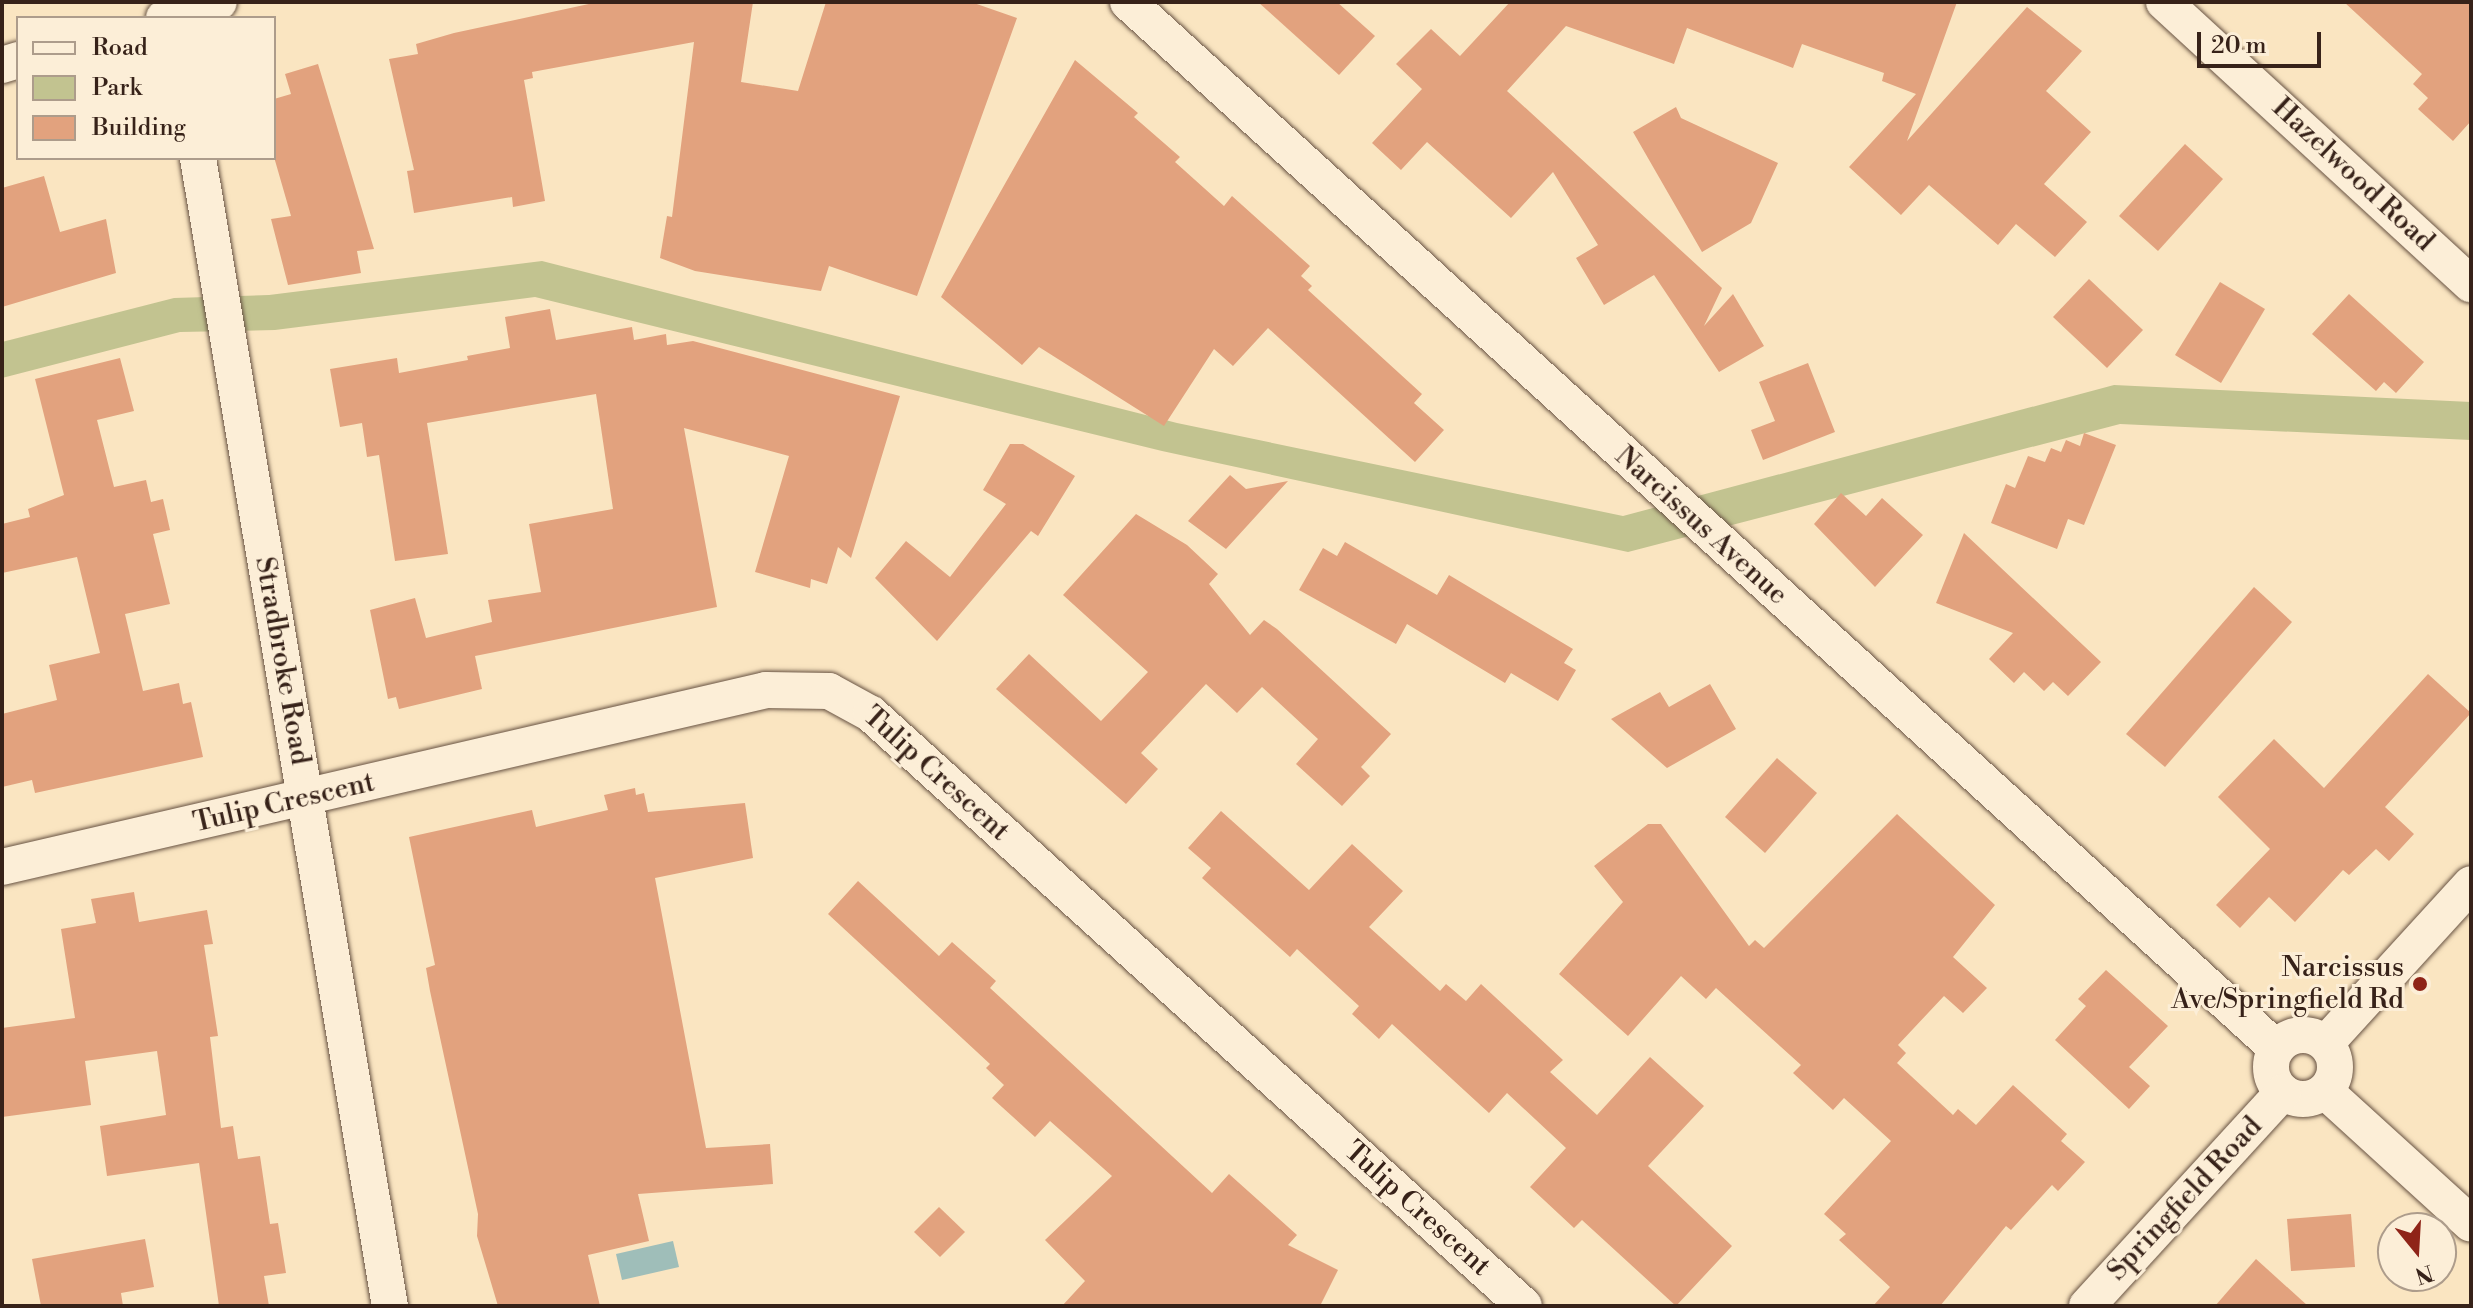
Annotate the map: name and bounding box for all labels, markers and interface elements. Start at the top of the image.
legend [16,16,276,160]
scale bar [2201,16,2325,66]
text: 20 m [2211,31,2267,61]
text: Road [92,33,148,63]
text: Park [92,73,142,103]
street label: Hazelwood Road [2265,91,2441,259]
text: Building [92,113,186,143]
street label: Narcissus Avenue [1608,440,1794,612]
street label: Stradbroke Road [247,554,317,768]
street label: Tulip Crescent [856,700,1016,848]
street label: Tulip Crescent [190,766,378,840]
place label: Narcissus Ave/Springfield Rd [2171,951,2404,1017]
marker: Narcissus Ave/Springfield Rd [2411,975,2429,993]
street label: Springfield Road [2101,1110,2269,1288]
street label: Tulip Crescent [1337,1135,1497,1283]
north arrow [2377,1212,2457,1292]
text: N [2412,1258,2436,1289]

